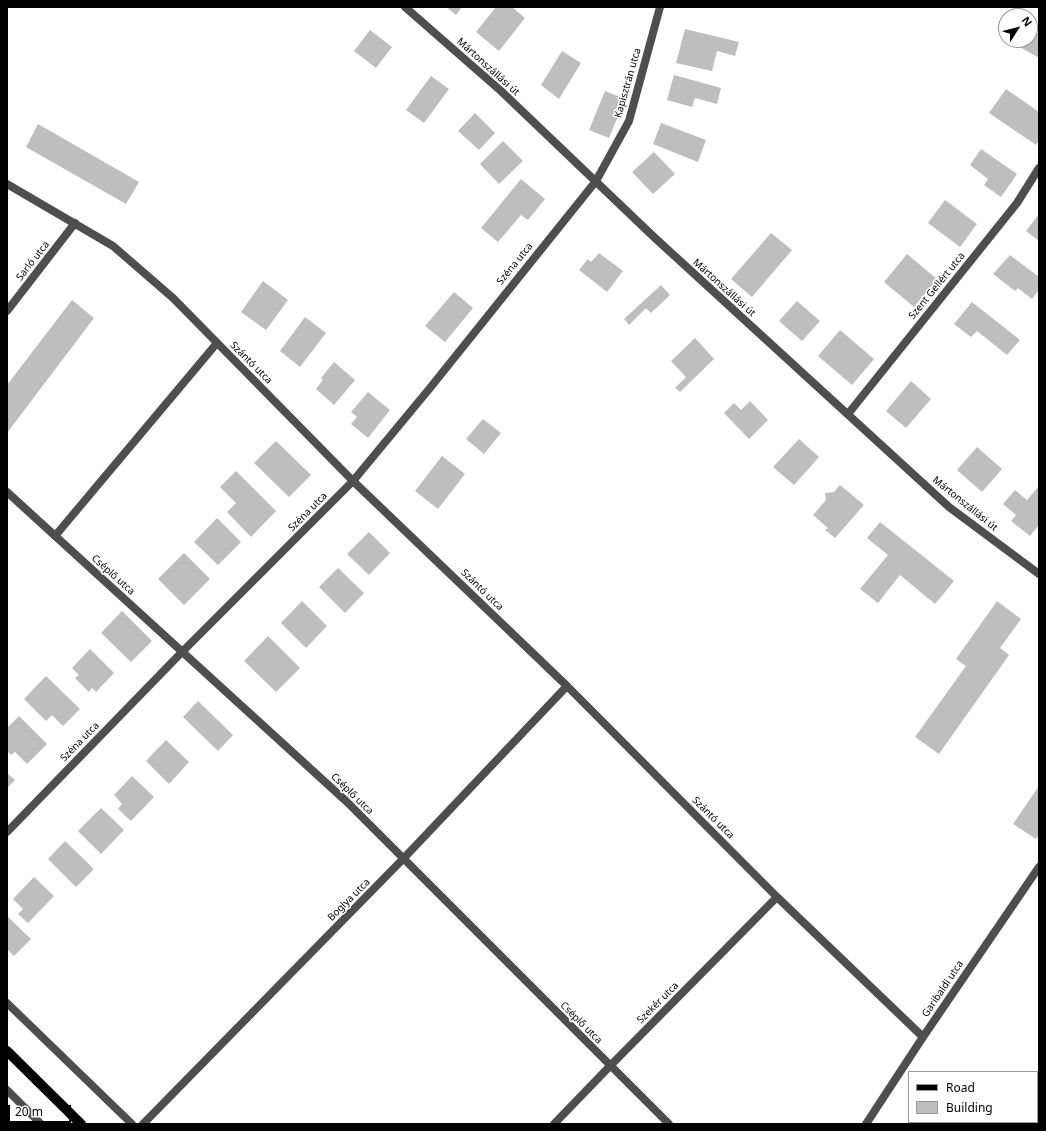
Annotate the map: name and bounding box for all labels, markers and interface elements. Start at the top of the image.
north arrow [998,8,1038,48]
text: N [1019,13,1036,29]
street label: Mártonszállási út [454,36,522,98]
street label: Kapisztrán utca [612,47,644,119]
street label: Sarló utca [14,239,52,283]
street label: Széna utca [494,241,536,287]
street label: Szent Gellért utca [906,250,968,322]
street label: Mártonszállási út [690,257,758,319]
street label: Szántó utca [228,340,274,386]
street label: Mártonszállási út [930,474,1000,534]
street label: Széna utca [286,490,330,534]
street label: Cséplő utca [89,552,137,598]
street label: Szántó utca [458,567,506,613]
street label: Széna utca [58,720,102,764]
street label: Cséplő utca [328,771,376,817]
street label: Szántó utca [690,795,736,841]
street label: Boglya utca [325,876,373,924]
street label: Garibaldi utca [920,959,966,1019]
street label: Szekér utca [635,980,681,1026]
street label: Cséplő utca [558,1000,604,1046]
legend [908,1071,1038,1123]
text: Road [946,1079,975,1096]
scale bar [10,1097,73,1123]
text: Building [946,1099,993,1116]
text: 20 m [15,1103,43,1120]

